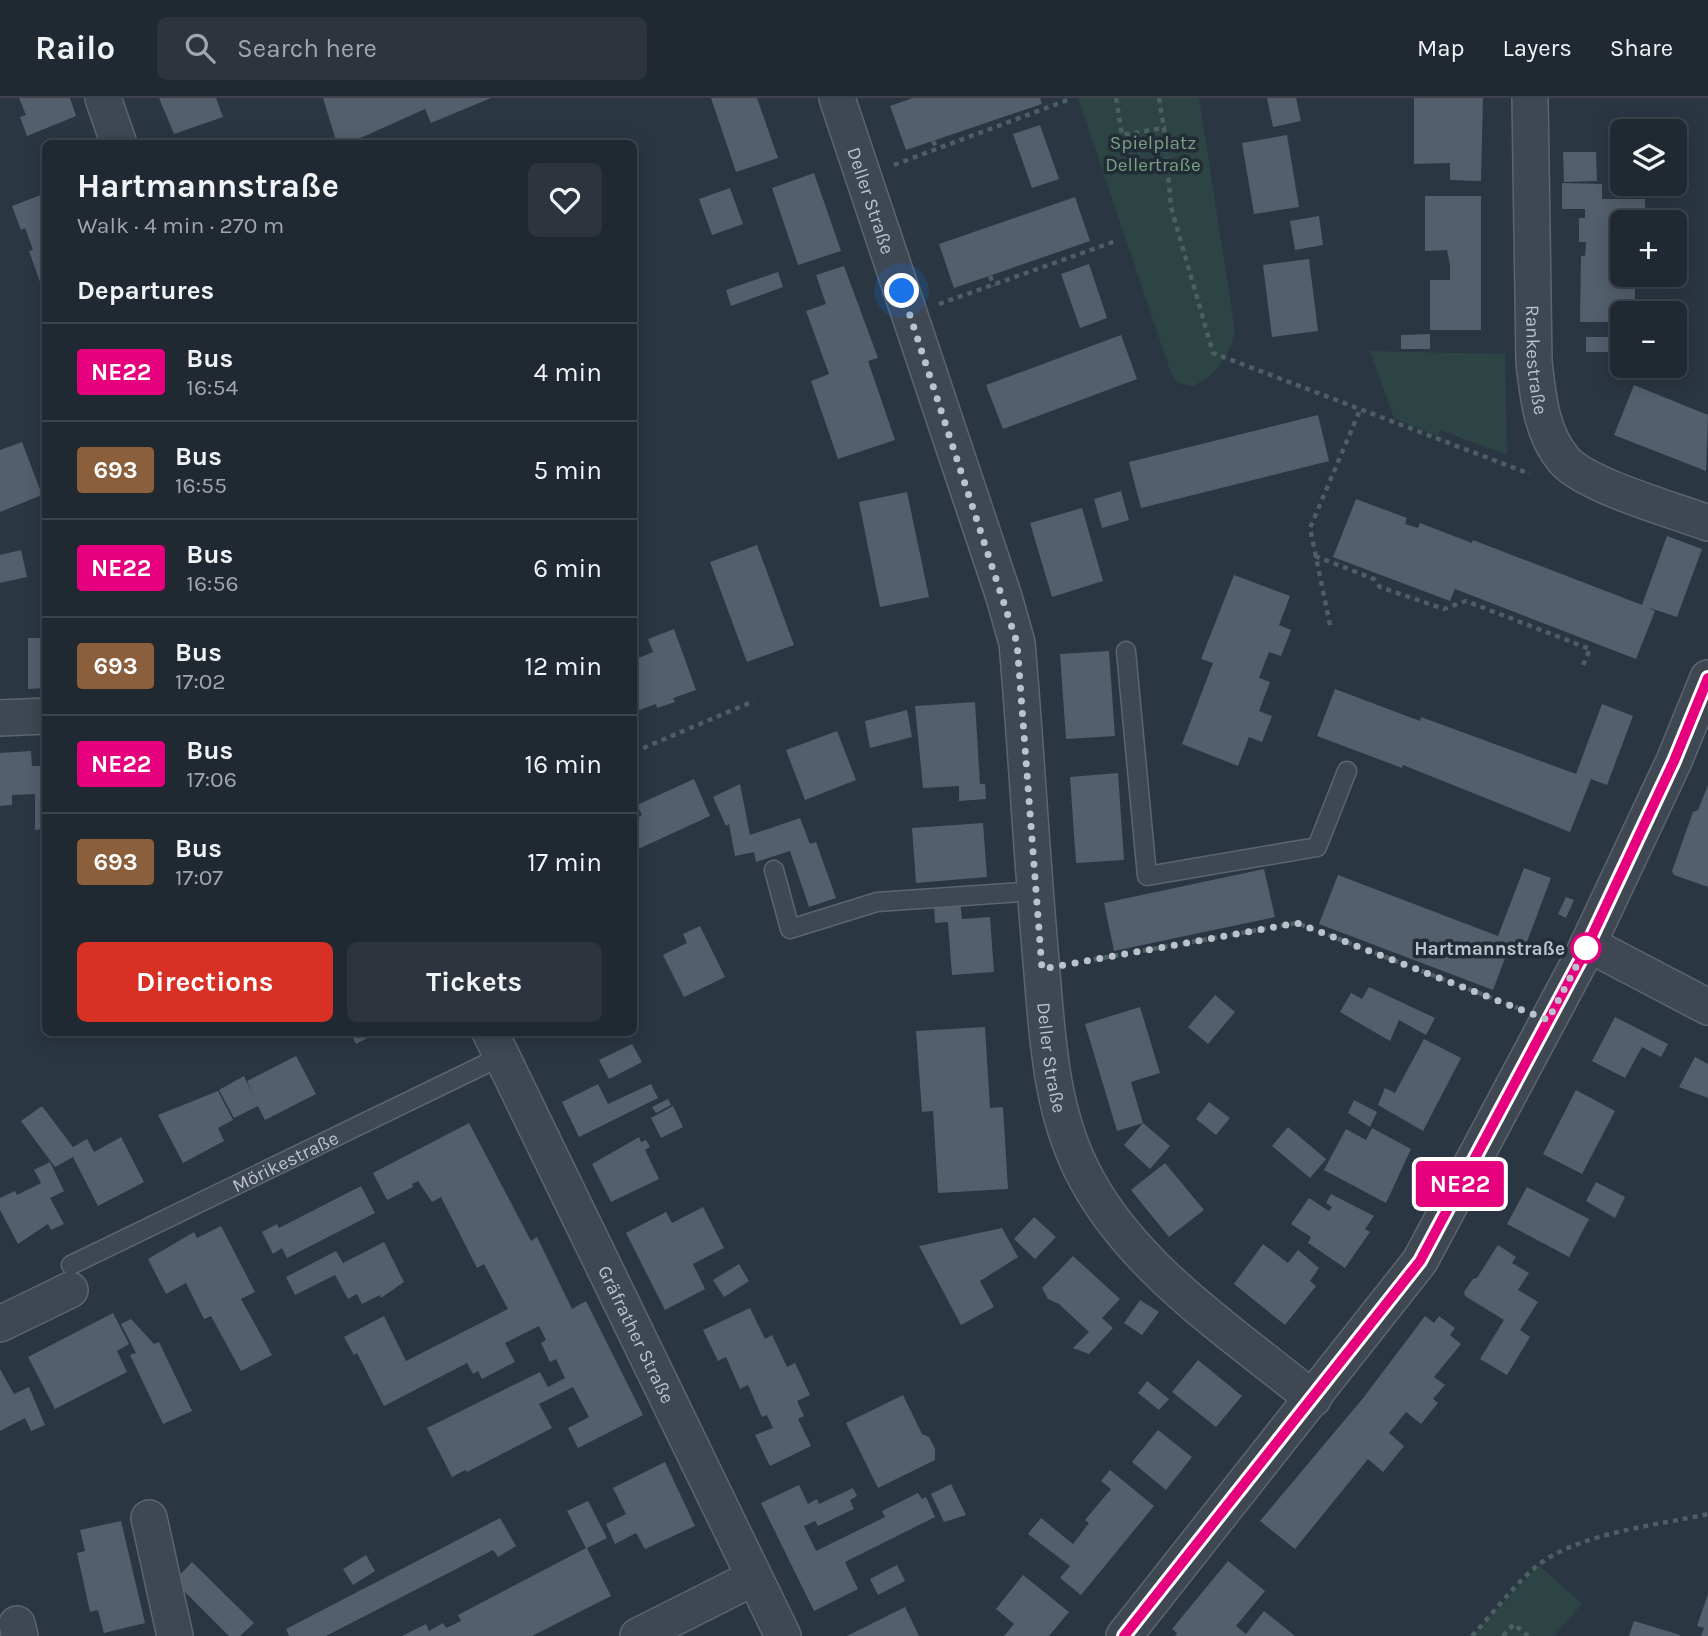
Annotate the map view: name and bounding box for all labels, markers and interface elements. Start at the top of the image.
search box [157,17,647,80]
text: Railo [35,29,115,67]
icon: search [181,29,219,67]
text: Search here [237,33,377,64]
text: Map [1417,34,1465,62]
text: Layers [1503,34,1572,62]
text: Share [1610,34,1673,62]
map controls [1610,119,1687,378]
button: layers [1610,119,1687,196]
park label: Spielplatz Dellertraße [1105,132,1201,176]
street label: Deller Straße [842,144,898,257]
button: heart [528,163,602,237]
text: Hartmannstraße [77,167,339,205]
button: + [1610,210,1687,287]
text: Walk · 4 min · 270 m [77,212,284,239]
your location [884,273,919,308]
text: Departures [77,275,214,306]
button: − [1610,301,1687,378]
street label: Rankestraße [1521,305,1552,417]
text: Bus [186,343,233,374]
text: 4 min [534,357,602,388]
text: NE22 [91,358,151,386]
text: 16:54 [186,374,238,401]
text: Bus [175,441,222,472]
text: 5 min [533,455,602,486]
text: 693 [93,456,138,484]
text: 16:55 [175,472,227,499]
text: Bus [186,539,233,570]
text: 6 min [533,553,602,584]
text: NE22 [91,554,151,582]
text: 16:56 [186,570,239,597]
text: Bus [175,637,222,668]
text: 12 min [524,651,602,682]
text: 693 [93,652,138,680]
text: 17:02 [175,668,226,695]
text: Bus [186,735,233,766]
text: 16 min [525,749,602,780]
text: NE22 [91,750,151,778]
text: 17:06 [186,766,237,793]
text: Bus [175,833,222,864]
text: 17 min [527,847,602,878]
text: 693 [93,848,138,876]
text: 17:07 [175,864,223,891]
marker: Hartmannstraße [1571,933,1601,963]
place label: Hartmannstraße [1414,938,1565,960]
button: Directions [77,942,333,1022]
button: Tickets [347,942,602,1022]
street label: Deller Straße [1032,1001,1070,1115]
street label: Mörikestraße [229,1127,342,1197]
line badge: NE22 [1411,1161,1509,1207]
text: NE22 [1430,1170,1490,1198]
street label: Gräfrather Straße [593,1262,679,1407]

